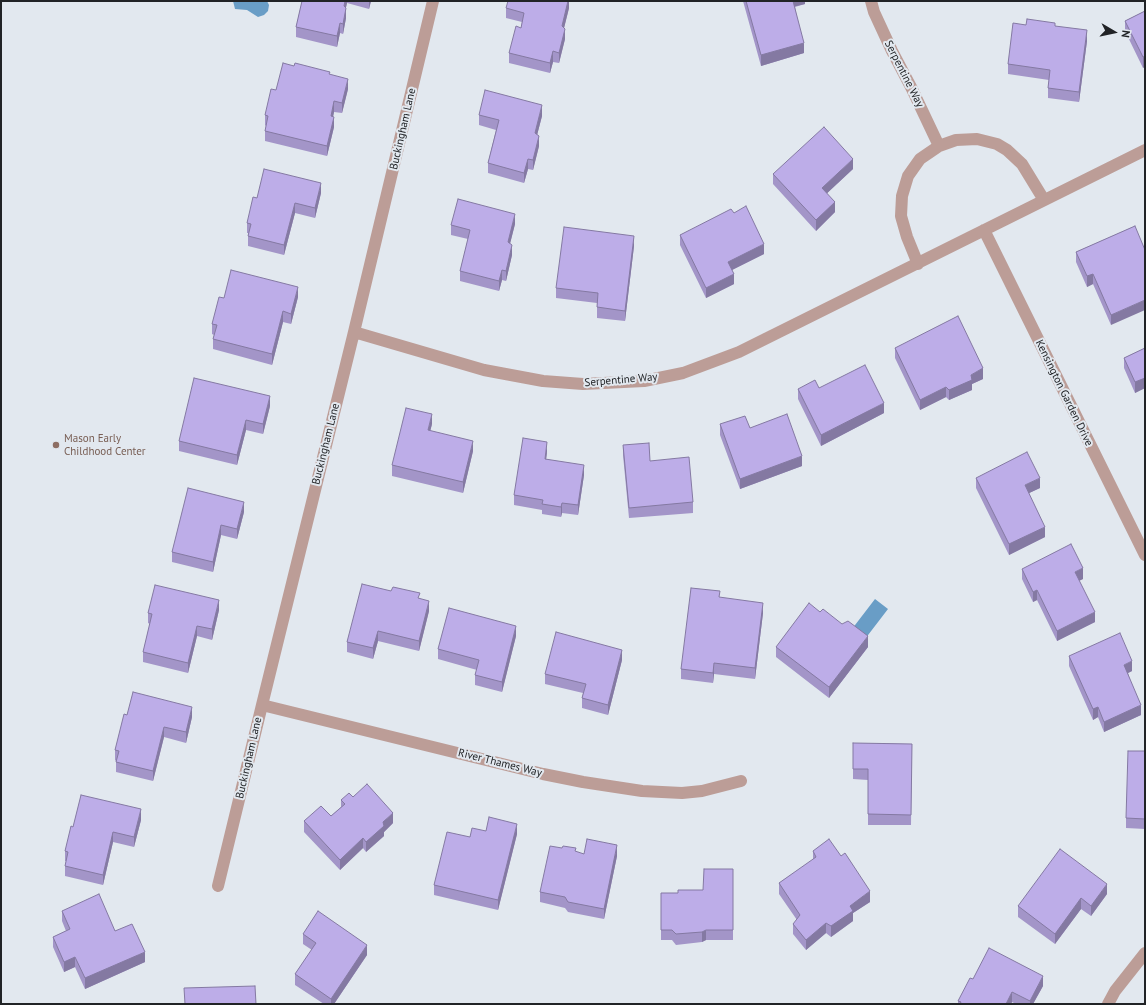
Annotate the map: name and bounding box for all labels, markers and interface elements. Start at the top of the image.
north arrow [1094,12,1134,52]
text: N [1118,29,1133,39]
street label: Serpentine Way [882,38,926,110]
street label: Buckingham Lane [387,87,419,171]
street label: Kensington Garden Drive [1032,338,1096,448]
street label: Serpentine Way [584,370,658,390]
street label: Buckingham Lane [310,402,342,486]
place label: Mason Early Childhood Center [64,432,145,458]
marker: Mason Early Childhood Center [51,440,61,450]
street label: Buckingham Lane [233,716,265,800]
street label: River Thames Way [457,746,543,780]

